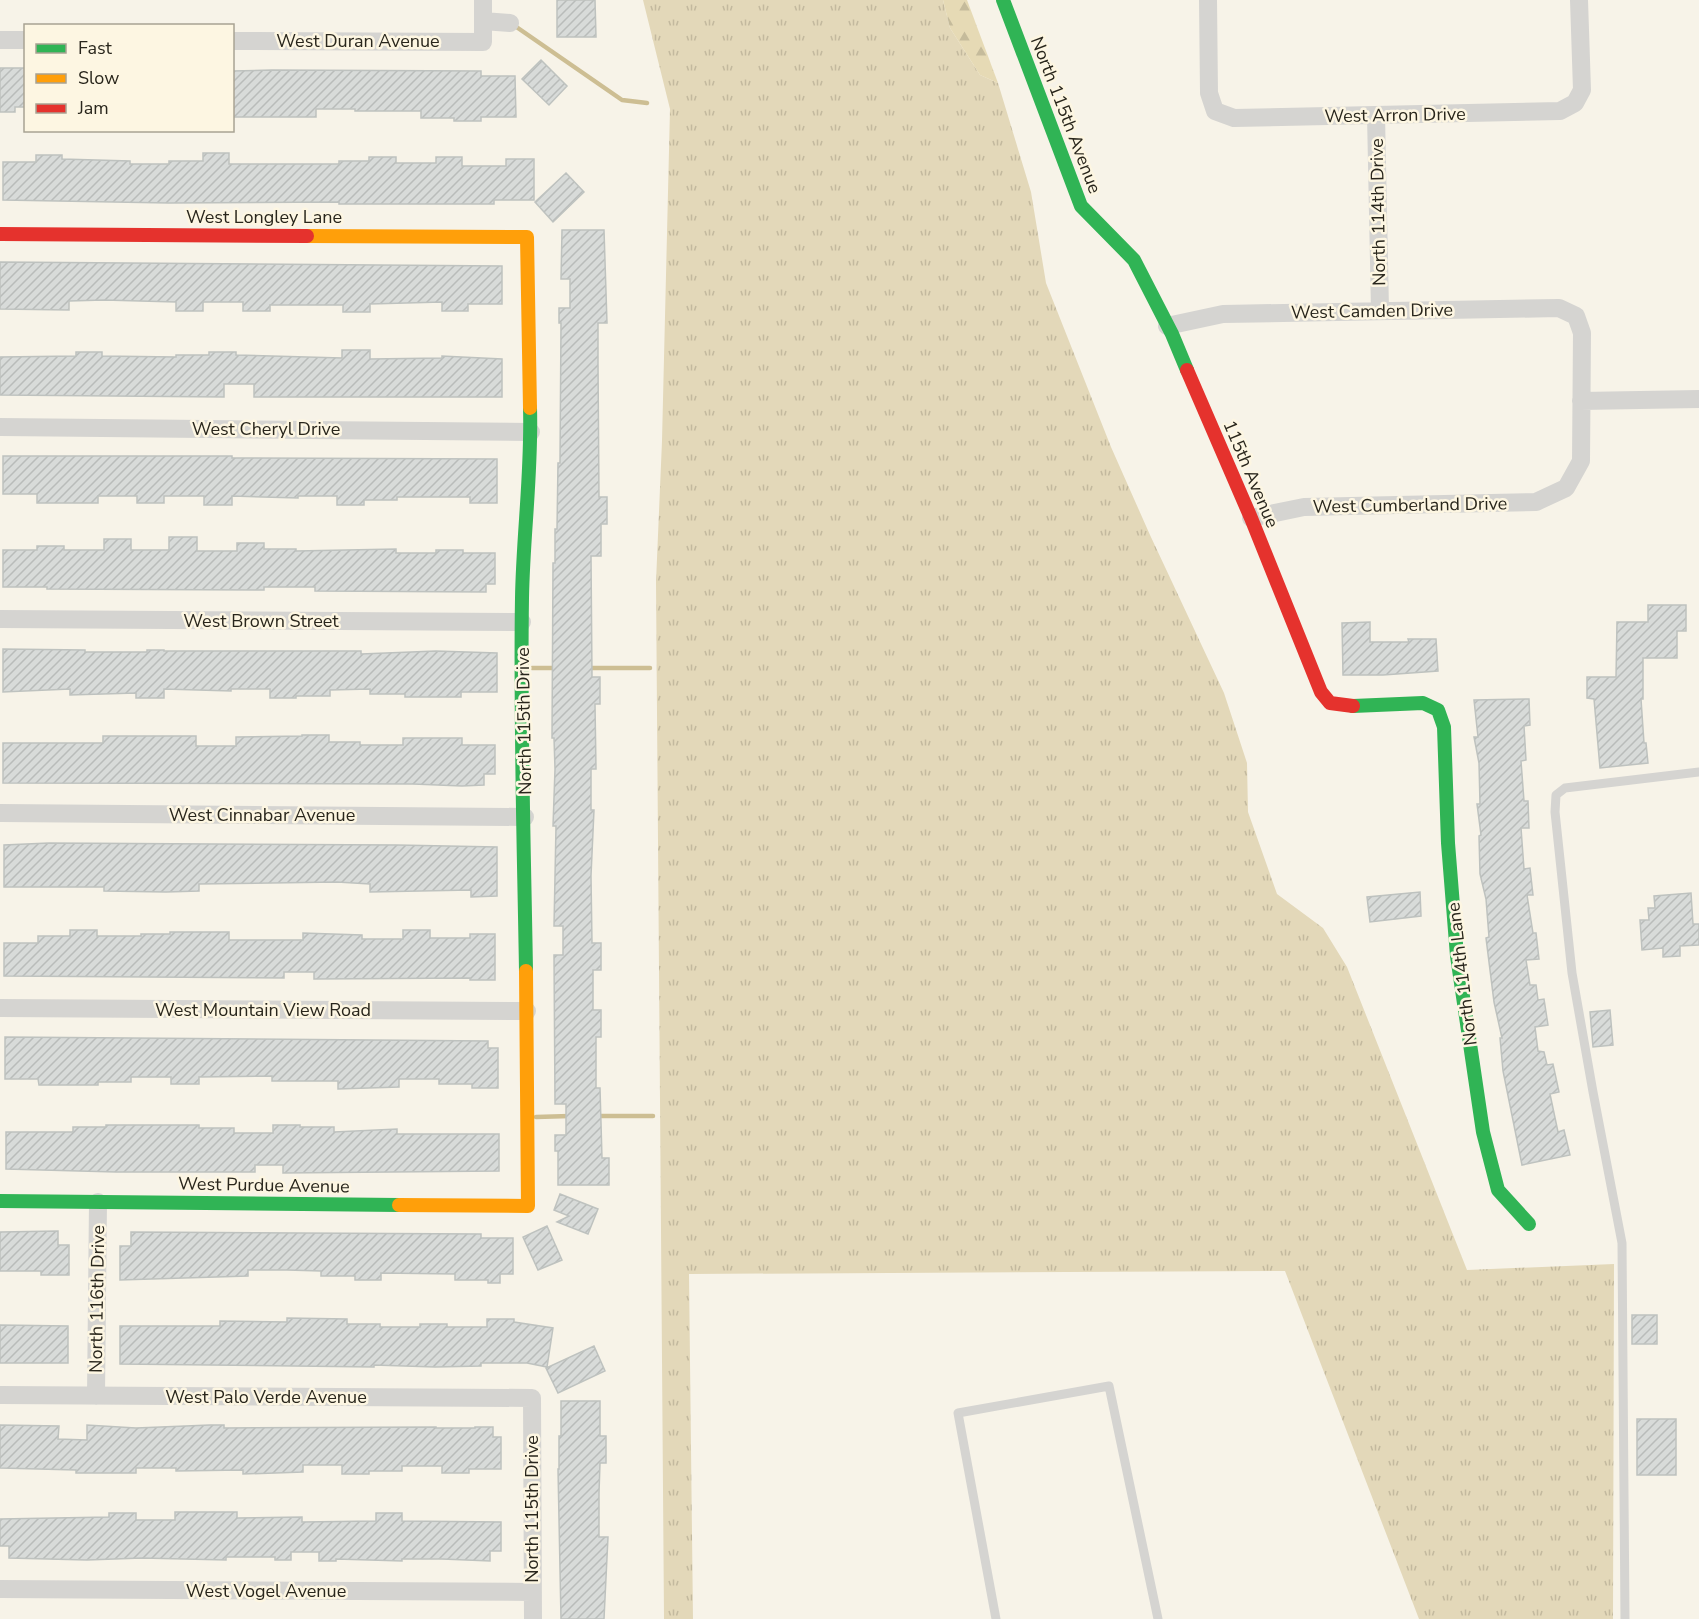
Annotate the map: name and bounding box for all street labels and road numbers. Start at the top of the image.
street label: West Duran Avenue [276,29,440,53]
street label: North 115th Avenue [1025,33,1107,197]
street label: West Arron Drive [1324,102,1466,128]
street label: North 114th Drive [1365,138,1391,286]
street label: West Longley Lane [186,205,342,229]
street label: West Camden Drive [1291,298,1453,324]
street label: 115th Avenue [1218,416,1284,532]
street label: West Cheryl Drive [192,417,340,441]
street label: West Cumberland Drive [1312,491,1508,519]
street label: West Brown Street [183,609,339,633]
street label: North 115th Drive [511,647,537,795]
street label: West Cinnabar Avenue [169,803,355,827]
street label: North 114th Lane [1441,901,1483,1047]
street label: West Mountain View Road [155,998,371,1022]
street label: West Purdue Avenue [178,1172,350,1198]
street label: North 116th Drive [84,1225,110,1373]
street label: West Palo Verde Avenue [165,1385,367,1409]
street label: North 115th Drive [520,1435,544,1583]
street label: West Vogel Avenue [186,1579,346,1603]

